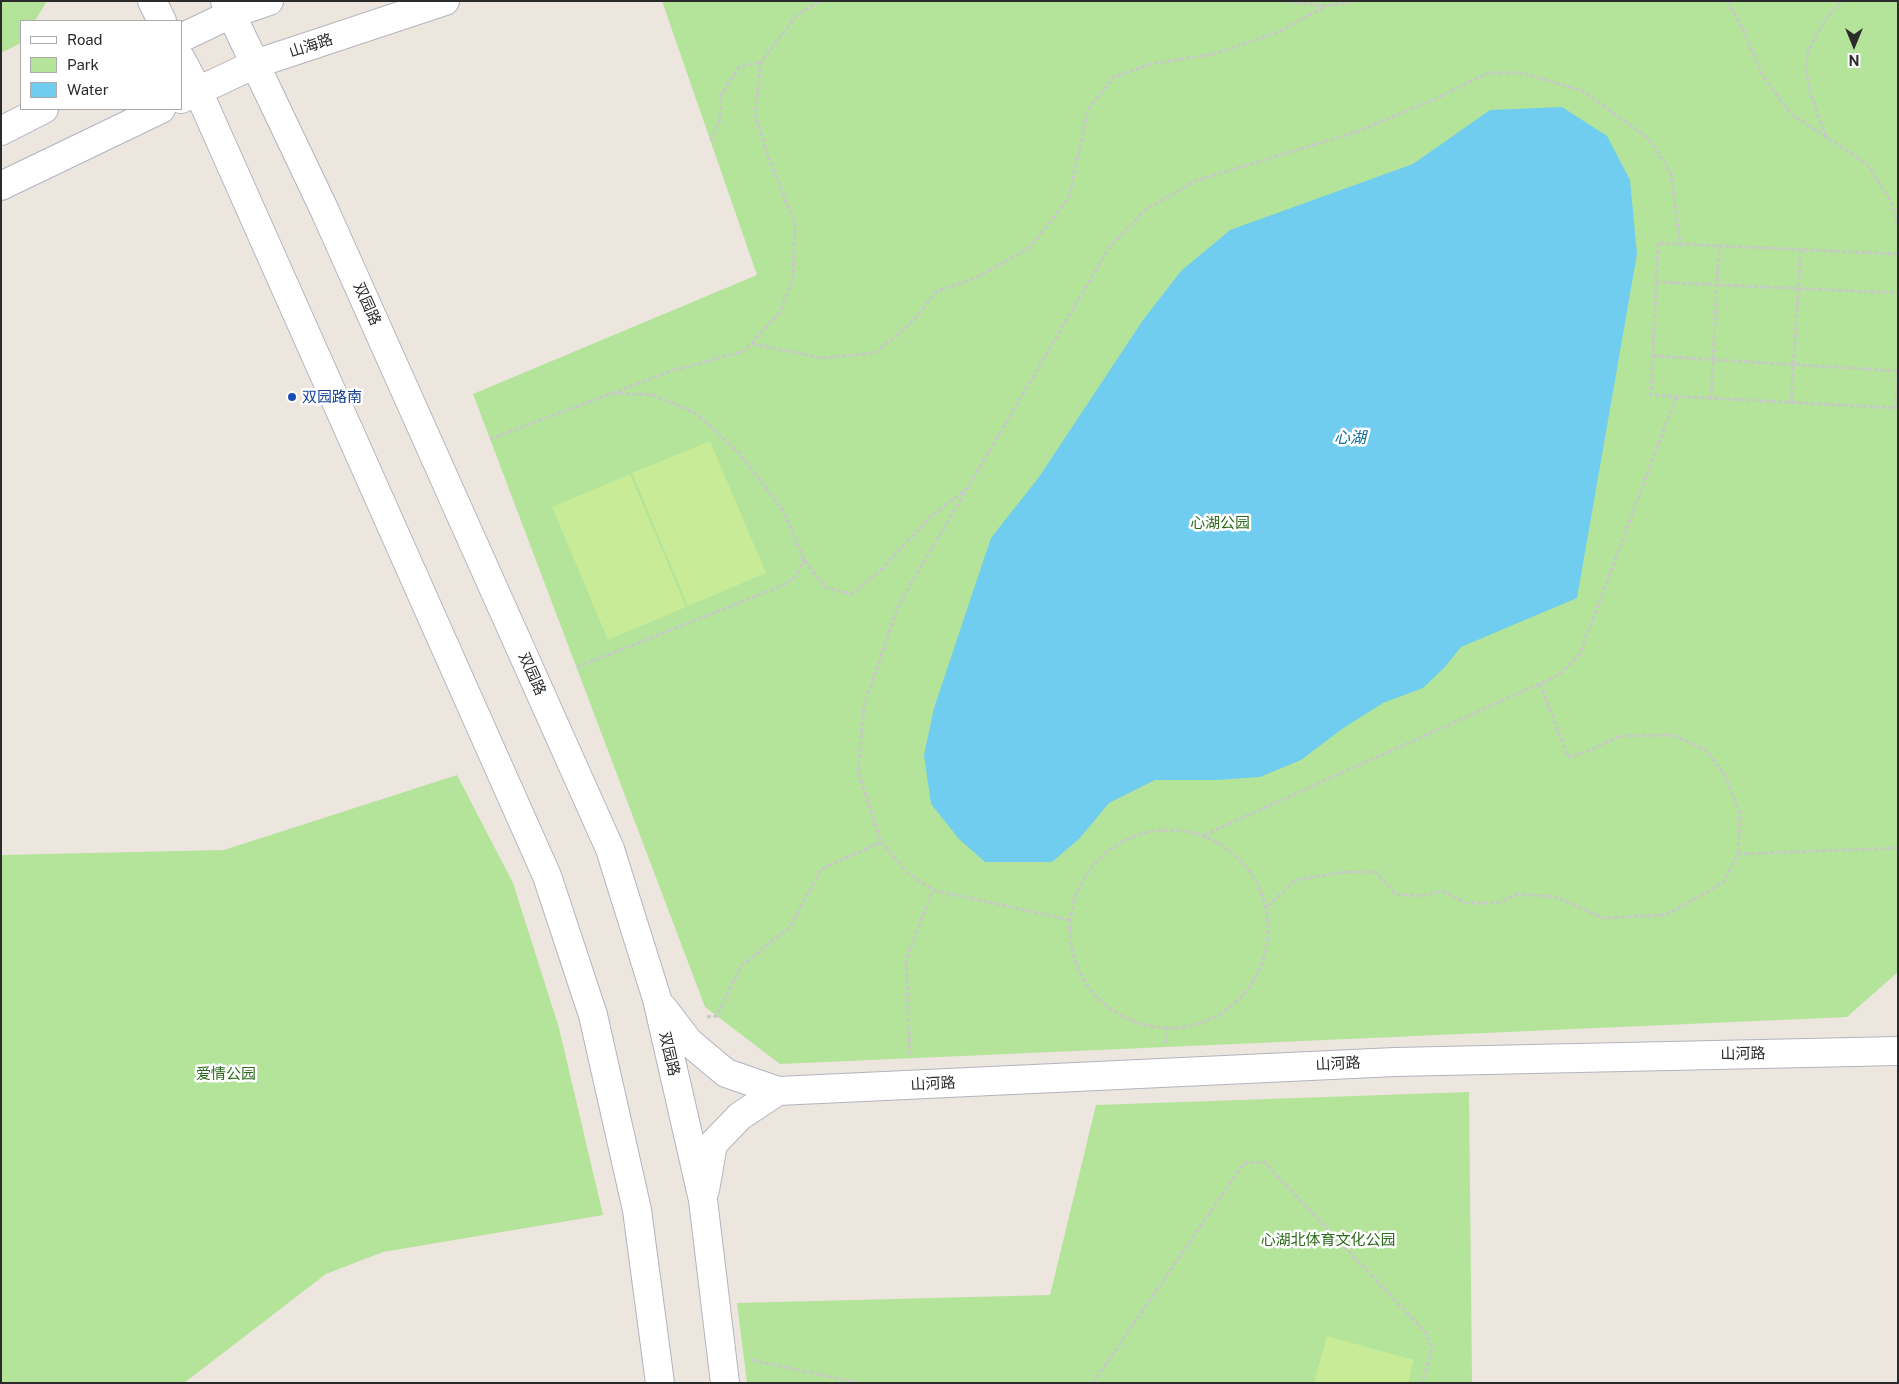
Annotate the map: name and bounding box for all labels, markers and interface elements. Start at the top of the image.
legend [20,20,182,110]
north arrow [1829,20,1879,70]
street label: 山海路 [287,30,335,62]
text: Road [67,31,103,48]
text: N [1849,52,1859,68]
text: Park [67,56,99,73]
text: Water [67,81,109,98]
street label: 双园路 [350,280,384,328]
place label: 双园路南 [302,388,362,406]
marker: 双园路南 [286,391,298,403]
water label: 心湖 [1334,428,1366,448]
park label: 心湖公园 [1190,514,1250,532]
street label: 双园路 [515,650,549,698]
street label: 双园路 [655,1030,683,1078]
street label: 山河路 [1720,1045,1766,1063]
street label: 山河路 [1315,1054,1361,1074]
park label: 爱情公园 [196,1065,256,1083]
street label: 山河路 [910,1074,956,1094]
park label: 心湖北体育文化公园 [1261,1231,1395,1249]

